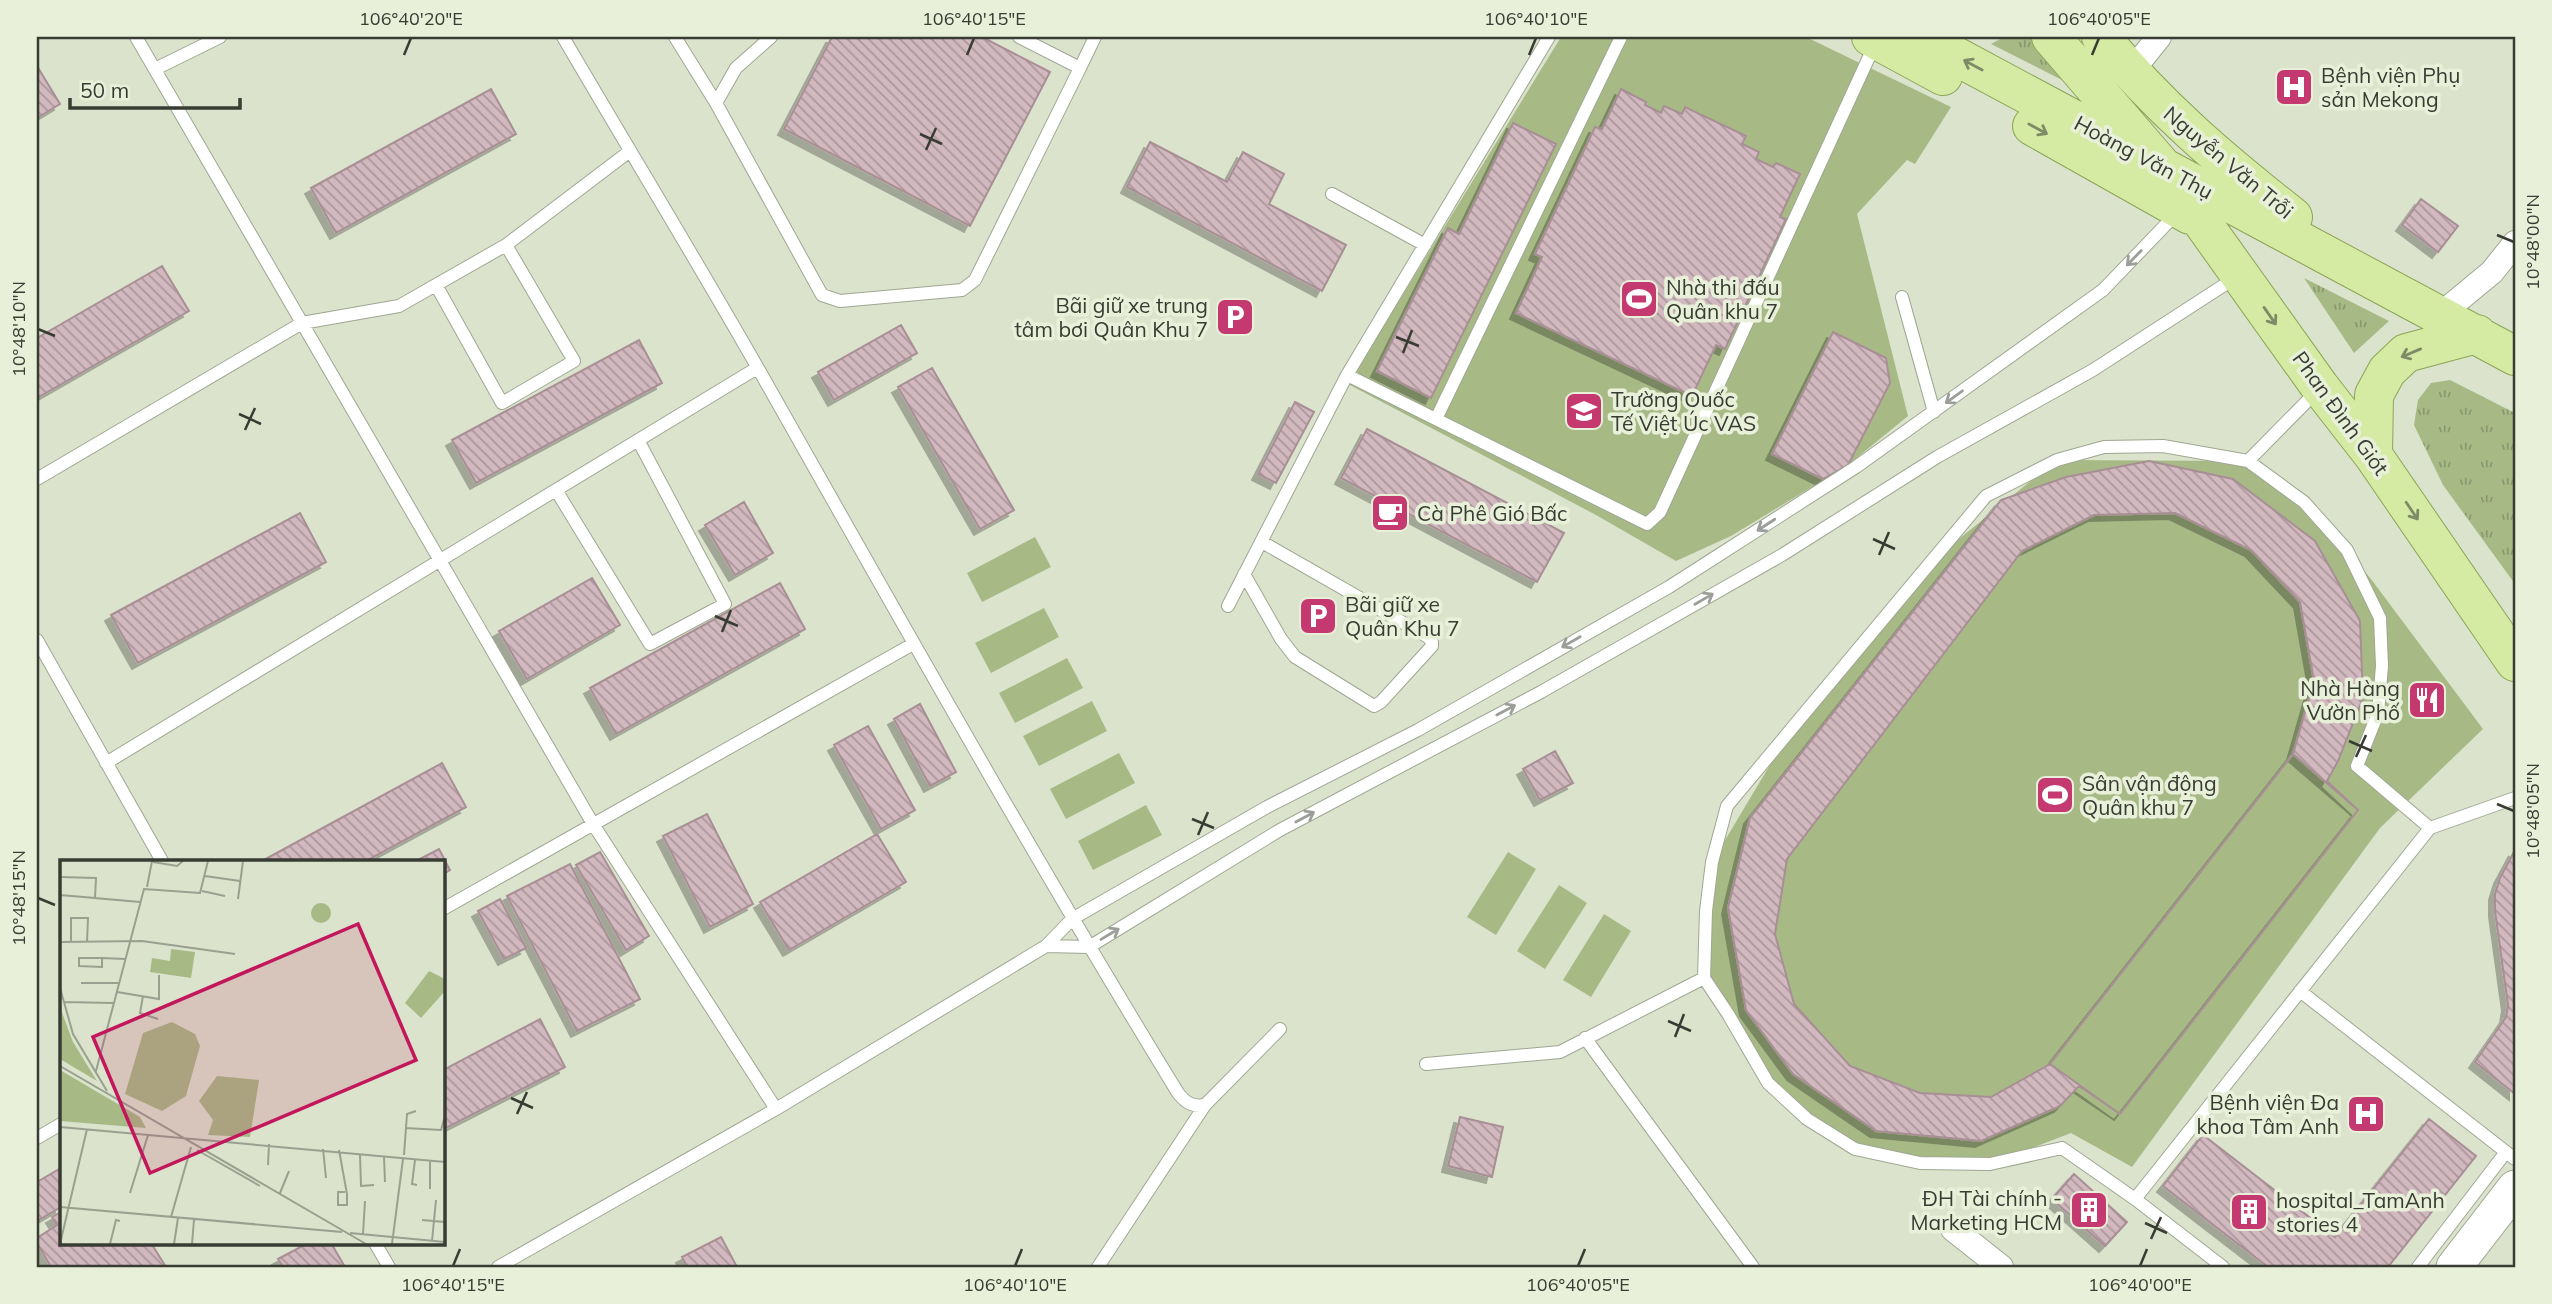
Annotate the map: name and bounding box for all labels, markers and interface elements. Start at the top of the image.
text: 106°40'20"E [359,7,463,30]
text: 106°40'15"E [922,7,1026,30]
text: 106°40'10"E [1484,7,1588,30]
text: 106°40'05"E [2047,7,2151,30]
one-way arrow [1963,57,1983,71]
place label: Bệnh viện Phụ sản Mekong [2321,62,2460,112]
scale bar [70,66,240,110]
hospital icon: Bệnh viện Phụ sản Mekong [2273,66,2315,108]
text: 50 m [80,77,129,103]
street label: Nguyễn Văn Trỗi [2159,100,2299,224]
street label: Hoàng Văn Thụ [2070,110,2218,204]
one-way arrow [2027,123,2048,136]
text: 10°48'00"N [2521,194,2544,290]
one-way arrow [2125,249,2142,266]
place label: Nhà thi đấu Quân khu 7 [1666,274,1780,324]
sports icon: Nhà thi đấu Quân khu 7 [1618,278,1660,320]
text: 10°48'10"N [7,281,30,377]
place label: Bãi giữ xe trung tâm bơi Quân Khu 7 [1015,292,1208,342]
parking icon: Bãi giữ xe trung tâm bơi Quân Khu 7 [1214,296,1256,338]
one-way arrow [2263,306,2277,325]
street label: Phan Đình Giót [2287,346,2395,480]
one-way arrow [2401,348,2423,361]
place label: Trường Quốc Tế Việt Úc VAS [1611,386,1756,436]
school or university icon: Trường Quốc Tế Việt Úc VAS [1563,390,1605,432]
one-way arrow [1945,390,1964,404]
cafe icon: Cà Phê Gió Bấc [1369,492,1411,534]
place label: Cà Phê Gió Bấc [1417,500,1567,526]
one-way arrow [2405,501,2419,520]
one-way arrow [1757,517,1776,532]
place label: Bãi giữ xe Quân Khu 7 [1345,591,1460,641]
one-way arrow [1694,592,1714,606]
parking icon: Bãi giữ xe Quân Khu 7 [1297,595,1339,637]
one-way arrow [1562,635,1582,649]
place label: Nhà Hàng Vườn Phố [2300,675,2400,725]
restaurant icon: Nhà Hàng Vườn Phố [2406,679,2448,721]
one-way arrow [1495,703,1516,717]
text: 10°48'05"N [2521,763,2544,859]
place label: Sân vận động Quân khu 7 [2082,770,2217,820]
sports icon: Sân vận động Quân khu 7 [2034,774,2076,816]
one-way arrow [1294,810,1315,823]
text: 10°48'15"N [7,850,30,946]
inset map [60,860,444,1244]
one-way arrow [1100,927,1120,941]
place label: Bệnh viện Đa khoa Tâm Anh [2197,1089,2339,1139]
hospital icon: Bệnh viện Đa khoa Tâm Anh [2345,1093,2387,1135]
place label: ĐH Tài chính - Marketing HCM [1911,1185,2062,1235]
place label: hospital_TamAnh stories 4 [2276,1187,2445,1237]
building icon: ĐH Tài chính - Marketing HCM [2068,1189,2110,1231]
building icon: hospital_TamAnh stories 4 [2228,1191,2270,1233]
text: 106°40'15"E [401,1273,505,1296]
text: 106°40'10"E [963,1273,1067,1296]
text: 106°40'05"E [1526,1273,1630,1296]
text: 106°40'00"E [2088,1273,2192,1296]

